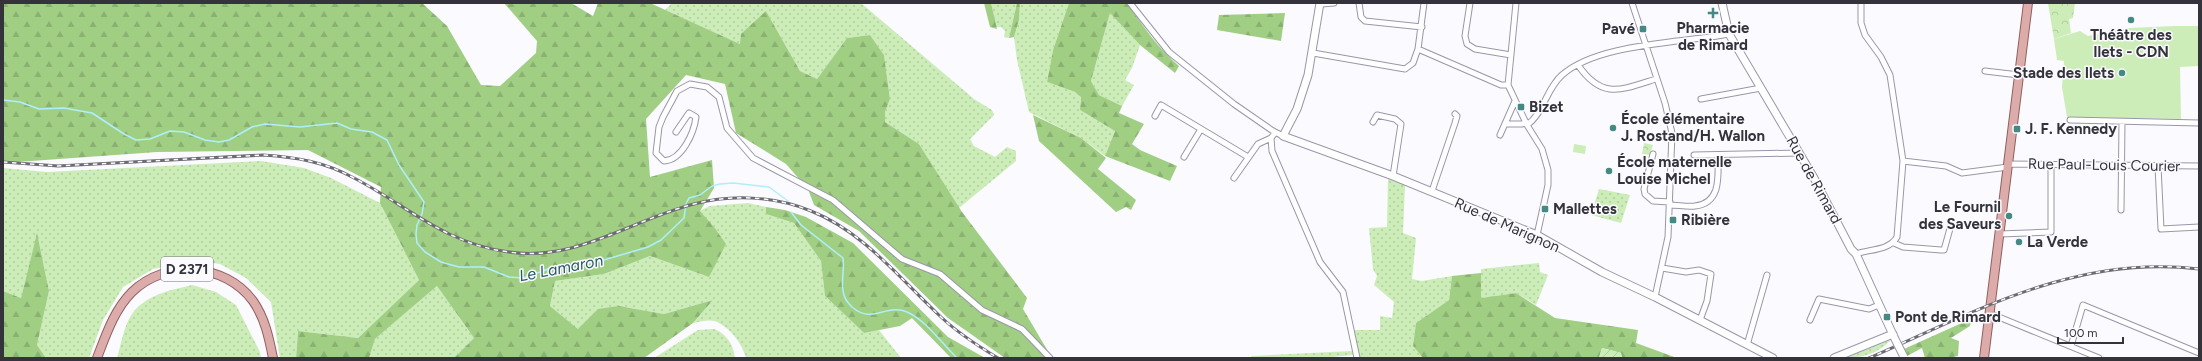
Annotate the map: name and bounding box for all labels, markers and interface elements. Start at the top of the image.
marker: Pharmacie de Rimard [1708,8,1718,18]
marker: Théâtre des Ilets - CDN [2126,15,2136,25]
place label: Pharmacie de Rimard [1677,19,1750,54]
place label: Pavé [1602,20,1636,38]
marker: Pavé [1638,24,1648,34]
place label: Théâtre des Ilets - CDN [2090,26,2172,61]
place label: Stade des Ilets [2013,64,2114,82]
marker: Stade des Ilets [2117,68,2127,78]
place label: Bizet [1529,98,1564,116]
marker: Bizet [1516,102,1526,112]
place label: École élémentaire J. Rostand/H. Wallon [1621,110,1765,145]
place label: J. F. Kennedy [2025,120,2117,138]
marker: École élémentaire J. Rostand/H. Wallon [1608,123,1618,133]
marker: J. F. Kennedy [2012,124,2022,134]
street label: Rue de Rimard [1782,133,1846,227]
place label: École maternelle Louise Michel [1617,153,1732,188]
street label: Rue Paul-Louis Courier [2028,155,2180,175]
marker: École maternelle Louise Michel [1604,166,1614,176]
street label: Rue de Marignon [1452,194,1562,256]
place label: Le Fournil des Saveurs [1919,198,2001,233]
place label: Mallettes [1553,200,1617,218]
marker: Mallettes [1540,204,1550,214]
place label: Ribière [1681,211,1731,229]
marker: Le Fournil des Saveurs [2004,211,2014,221]
marker: Ribière [1668,215,1678,225]
place label: La Verde [2027,233,2089,251]
marker: La Verde [2014,237,2024,247]
water label: Le Lamaron [517,251,605,285]
road number: D 2371 [161,257,213,281]
place label: Pont de Rimard [1895,308,2001,326]
marker: Pont de Rimard [1882,312,1892,322]
scale bar [2058,319,2123,345]
text: 100 m [2064,326,2098,340]

